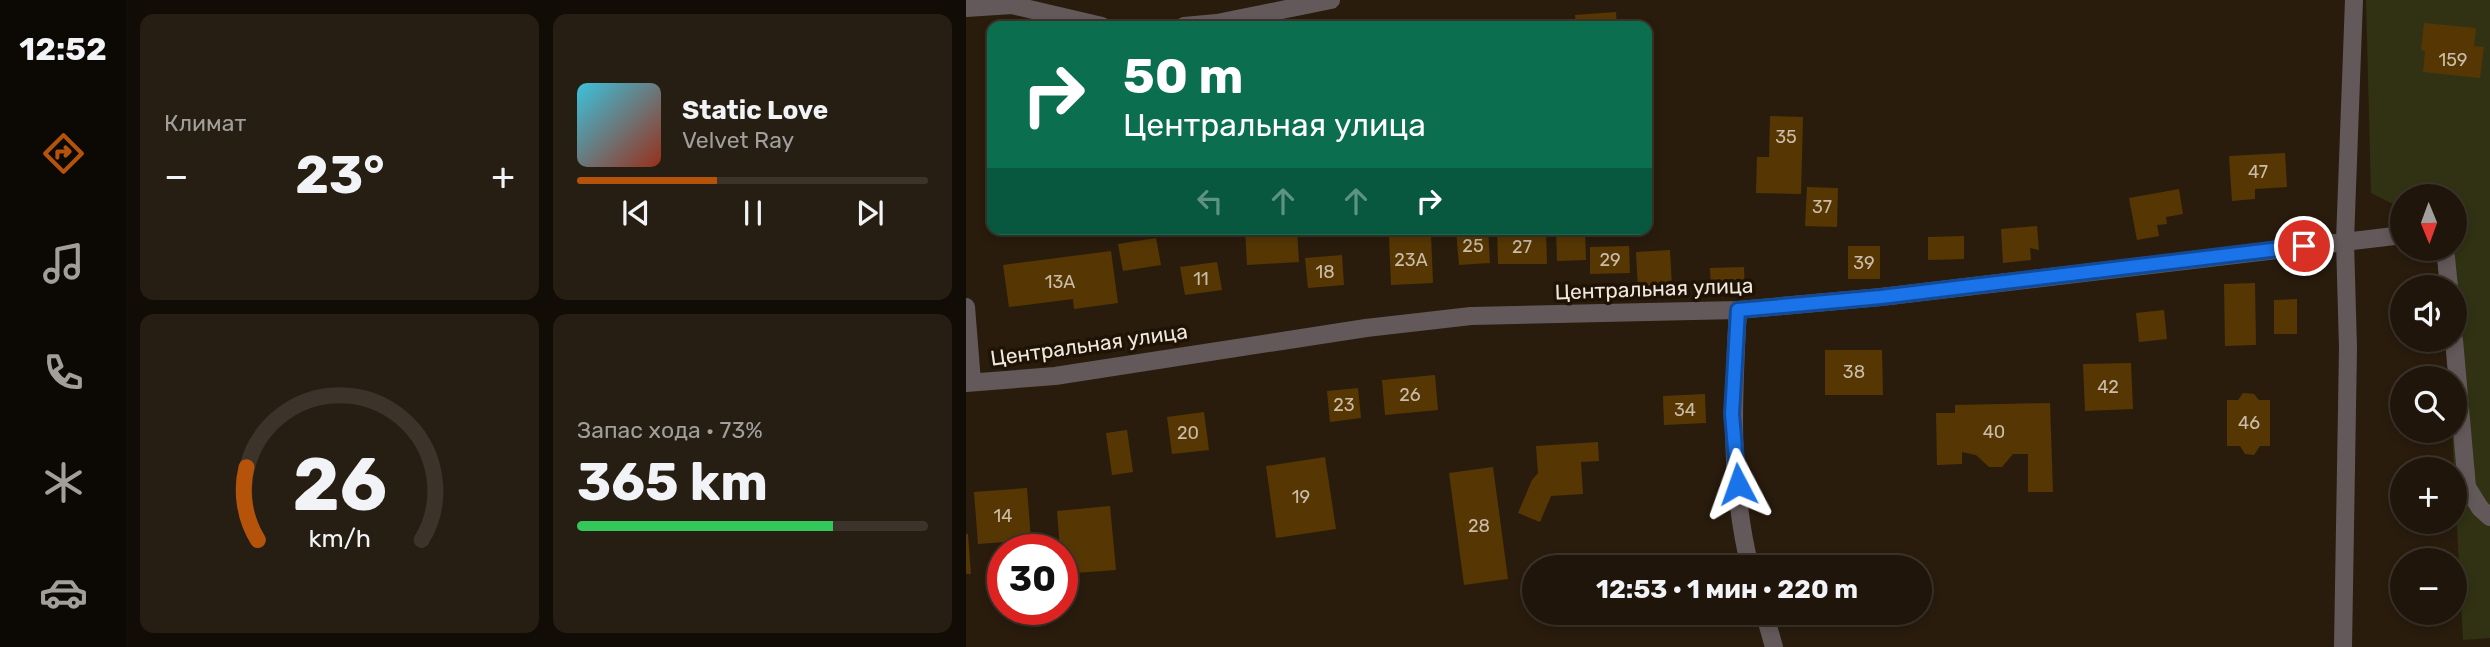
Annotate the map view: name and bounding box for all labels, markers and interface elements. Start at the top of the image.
text: 12:52 [19,30,107,68]
text: 50 m [1123,47,1243,105]
icon: right [1008,49,1099,140]
house number: 159 [2438,49,2468,71]
text: Static Love [682,95,828,126]
text: Центральная улица [1123,106,1426,144]
text: Климат [164,109,246,137]
text: Velvet Ray [682,126,794,154]
house number: 35 [1775,126,1797,148]
icon: directions [39,129,88,178]
text: 23° [295,144,385,206]
text: − [164,153,189,199]
text: + [491,153,515,199]
house number: 47 [2248,161,2268,183]
icon: left [1191,182,1229,220]
icon: ahead [1264,182,1302,220]
icon: ahead [1337,182,1375,220]
icon: right [1410,182,1448,220]
north arrow [2390,184,2468,261]
map controls [2390,184,2467,625]
icon: previous [617,194,655,232]
icon: pause [734,194,772,232]
icon: next [851,194,889,232]
house number: 37 [1812,196,1832,218]
pin [2274,216,2334,276]
icon: arrive [2285,227,2323,265]
house number: 25 [1462,235,1484,257]
house number: 27 [1512,236,1532,258]
icon: music [39,239,88,288]
house number: 23А [1394,249,1428,271]
house number: 29 [1599,249,1621,271]
house number: 39 [1853,252,1875,274]
house number: 18 [1315,261,1335,283]
house number: 11 [1193,268,1209,290]
house number: 13А [1045,271,1075,293]
street label: Центральная улица [1554,273,1754,304]
button: sound [2390,275,2467,352]
street label: Центральная улица [989,318,1189,371]
icon: phone [39,348,88,397]
house number: 38 [1843,361,1865,383]
button: search [2390,366,2467,443]
house number: 42 [2097,376,2119,398]
house number: 26 [1399,384,1421,406]
house number: 23 [1333,394,1355,416]
house number: 34 [1674,399,1696,421]
house number: 46 [2238,412,2260,434]
text: Запас хода · 73% [577,416,763,444]
house number: 40 [1983,421,2005,443]
house number: 20 [1177,422,1199,444]
text: 26 [292,442,387,528]
position arrow [1701,447,1775,521]
text: 365 km [577,451,768,513]
button: + [2390,457,2467,534]
icon: climate [39,458,88,507]
house number: 19 [1292,486,1310,508]
house number: 14 [994,505,1012,527]
house number: 28 [1468,515,1490,537]
text: km/h [308,523,371,552]
speed limit sign: 30 [987,534,1078,625]
button: − [2390,548,2467,625]
icon: car [39,568,88,617]
text: 12:53 · 1 мин · 220 m [1596,574,1858,605]

